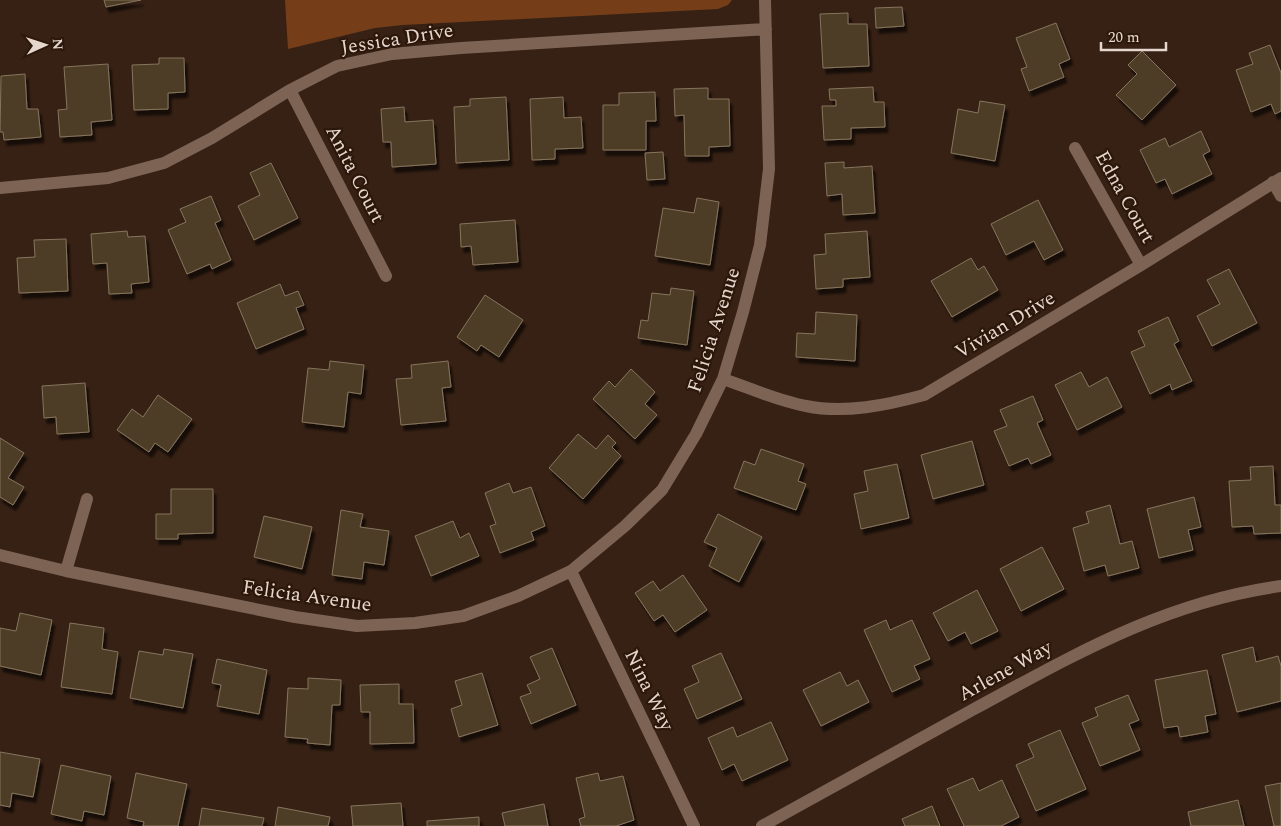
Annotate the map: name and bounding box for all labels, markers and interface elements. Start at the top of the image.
street label: Jessica Drive [338,15,456,63]
north arrow [20,20,70,70]
scale bar [1101,20,1166,52]
text: 20 m [1108,26,1140,49]
text: N [47,38,68,51]
street label: Anita Court [318,120,392,228]
street label: Edna Court [1087,145,1163,249]
street label: Felicia Avenue [680,263,748,397]
street label: Vivian Drive [949,283,1061,367]
street label: Felicia Avenue [240,572,374,620]
street label: Arlene Way [953,632,1059,709]
street label: Nina Way [616,644,682,737]

